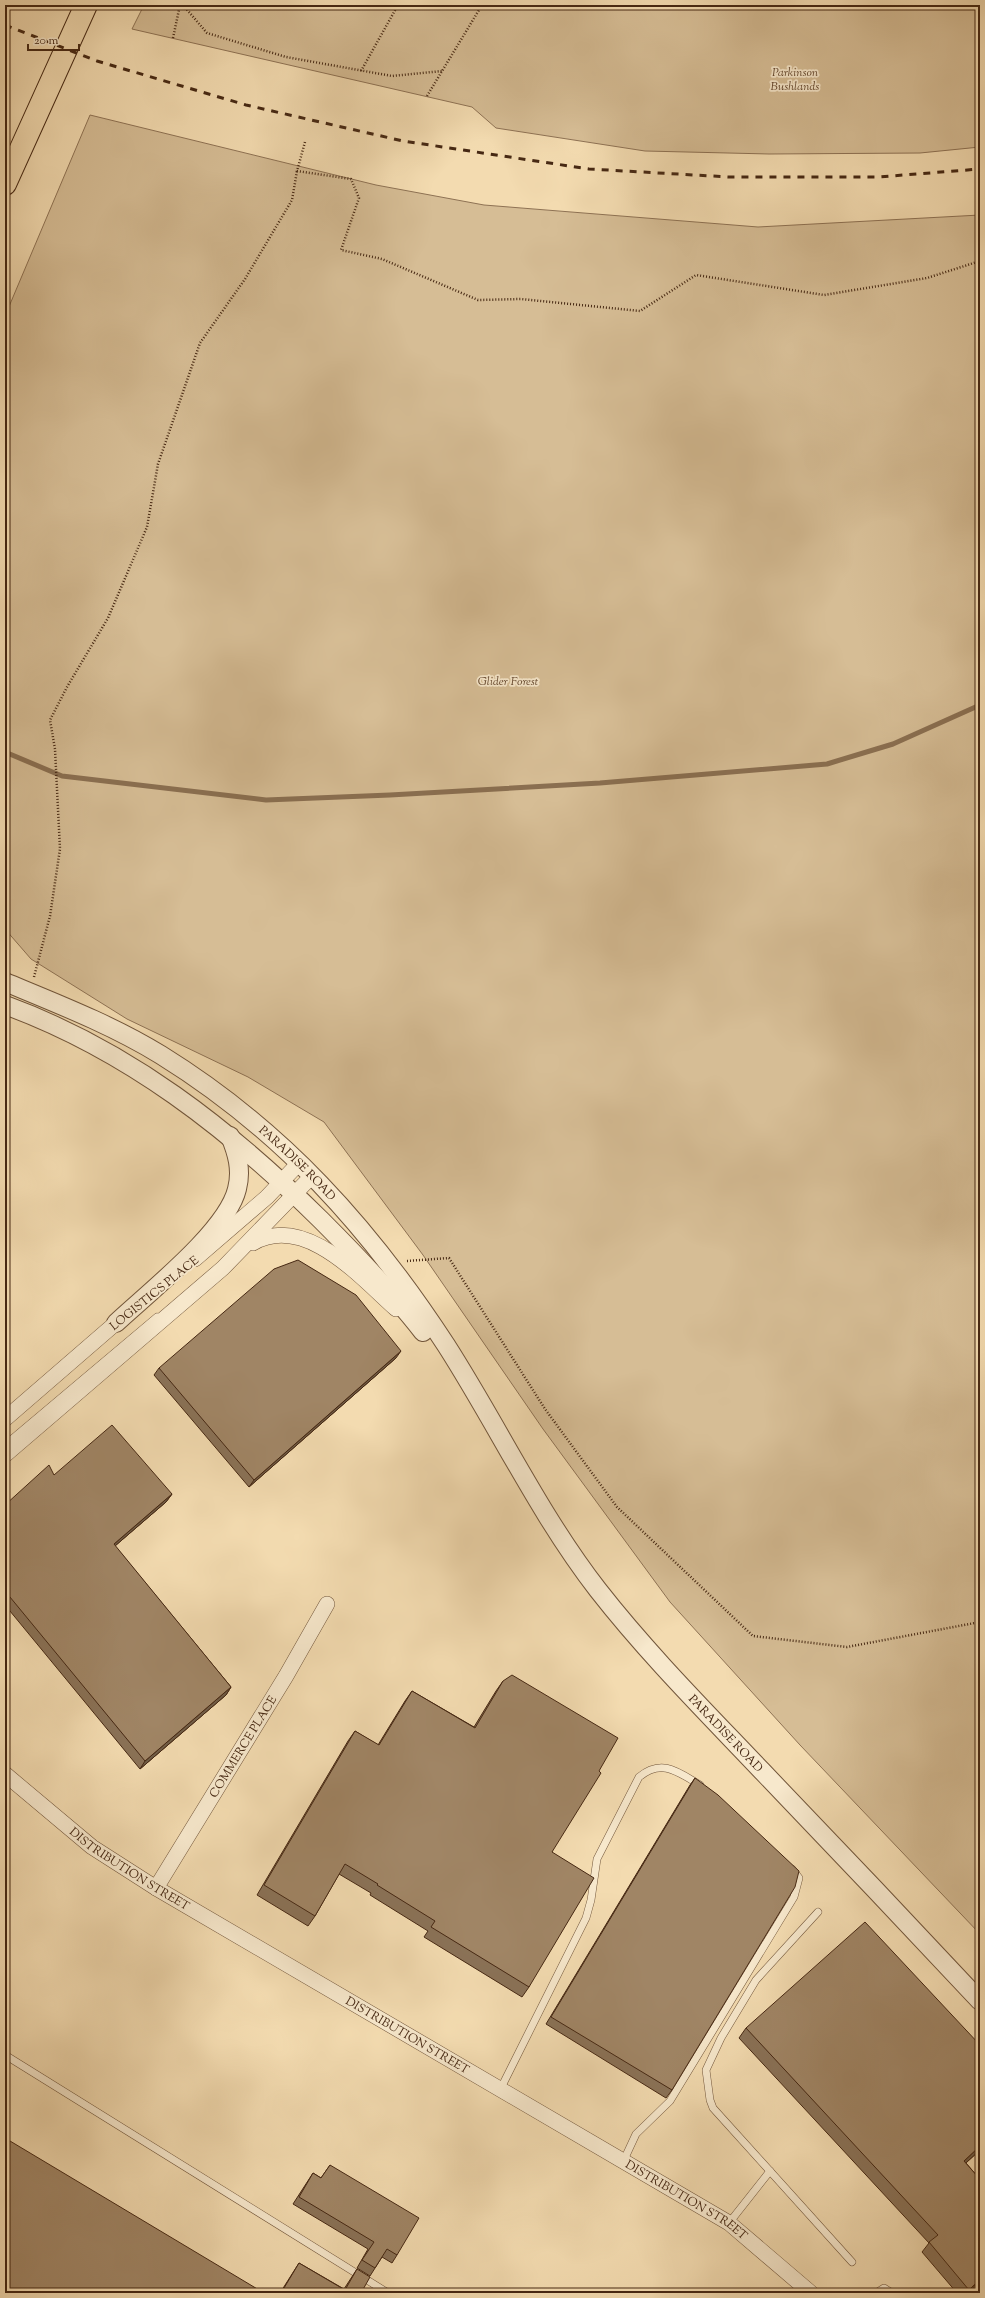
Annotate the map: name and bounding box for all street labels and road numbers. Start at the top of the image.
street label: PARADISE ROAD [254,1122,340,1205]
street label: LOGISTICS PLACE [106,1252,204,1335]
street label: PARADISE ROAD [684,1691,767,1777]
street label: COMMERCE PLACE [205,1692,282,1802]
street label: DISTRIBUTION STREET [65,1824,193,1916]
street label: DISTRIBUTION STREET [342,1993,473,2080]
street label: DISTRIBUTION STREET [622,2156,751,2245]

